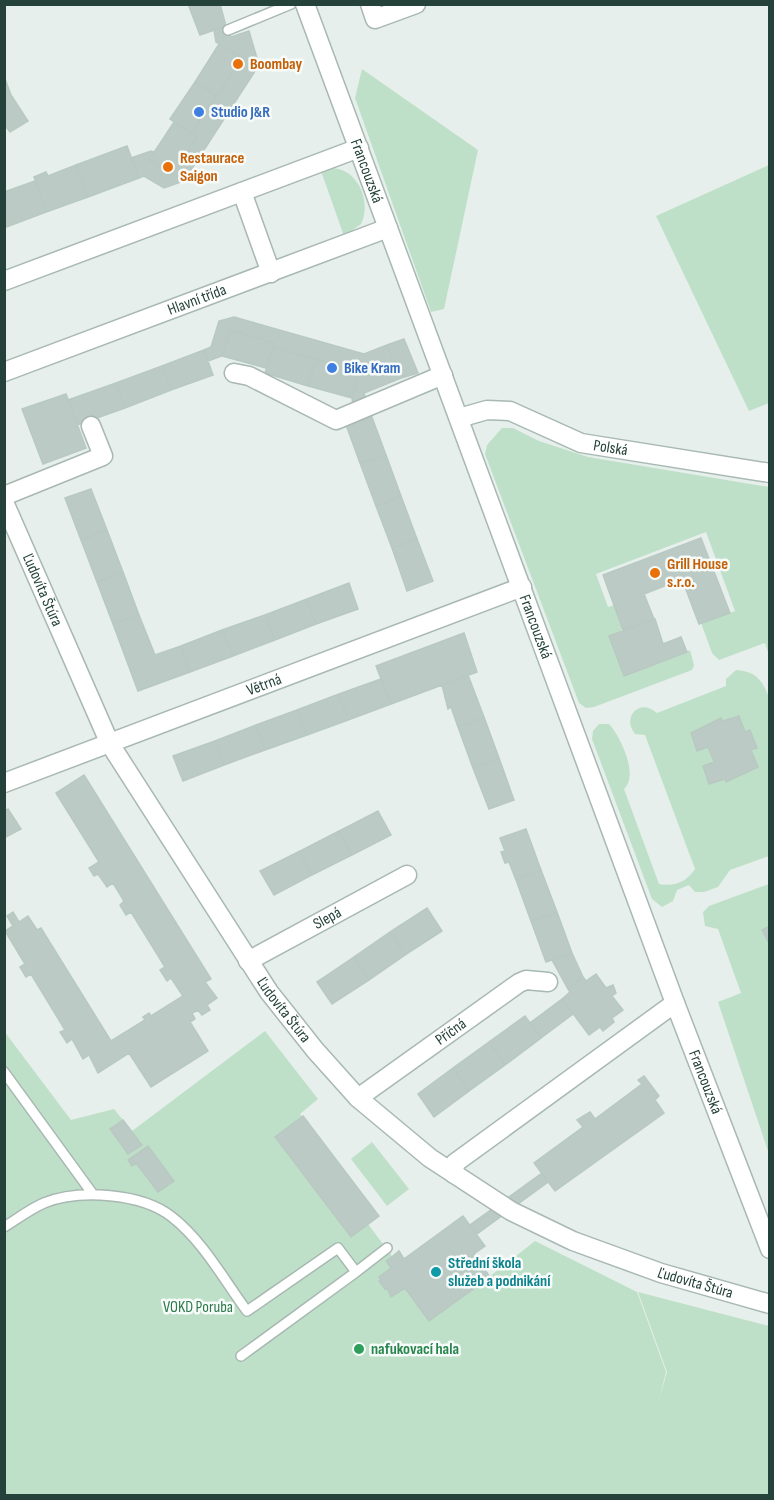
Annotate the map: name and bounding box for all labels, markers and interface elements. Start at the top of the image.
place label: Boombay [250,55,303,74]
marker: Boombay [231,57,245,71]
place label: Studio J&R [211,103,270,122]
marker: Studio J&R [192,105,206,119]
street label: Francouzská [346,136,387,206]
place label: Restaurace Saigon [180,149,244,186]
marker: Restaurace Saigon [161,160,175,174]
street label: Hlavní třída [165,280,229,319]
place label: Bike Kram [344,359,400,378]
marker: Bike Kram [325,361,339,375]
street label: Polská [592,436,629,460]
street label: Ľudovíta Štúra [18,551,67,629]
place label: Grill House s.r.o. [667,555,728,592]
marker: Grill House s.r.o. [648,566,662,580]
street label: Francouzská [515,592,556,661]
street label: Větrná [244,669,284,700]
street label: Slepá [310,903,344,933]
street label: Ľudovíta Štúra [253,974,315,1046]
street label: Příčná [432,1014,470,1049]
street label: Francouzská [685,1047,726,1117]
place label: Střední škola služeb a podnikání [448,1254,551,1291]
street label: Ľudovíta Štúra [655,1263,735,1303]
marker: Střední škola služeb a podnikání [429,1265,443,1279]
park label: VOKD Poruba [163,1298,233,1317]
place label: nafukovací hala [371,1340,459,1359]
marker: nafukovací hala [352,1342,366,1356]

